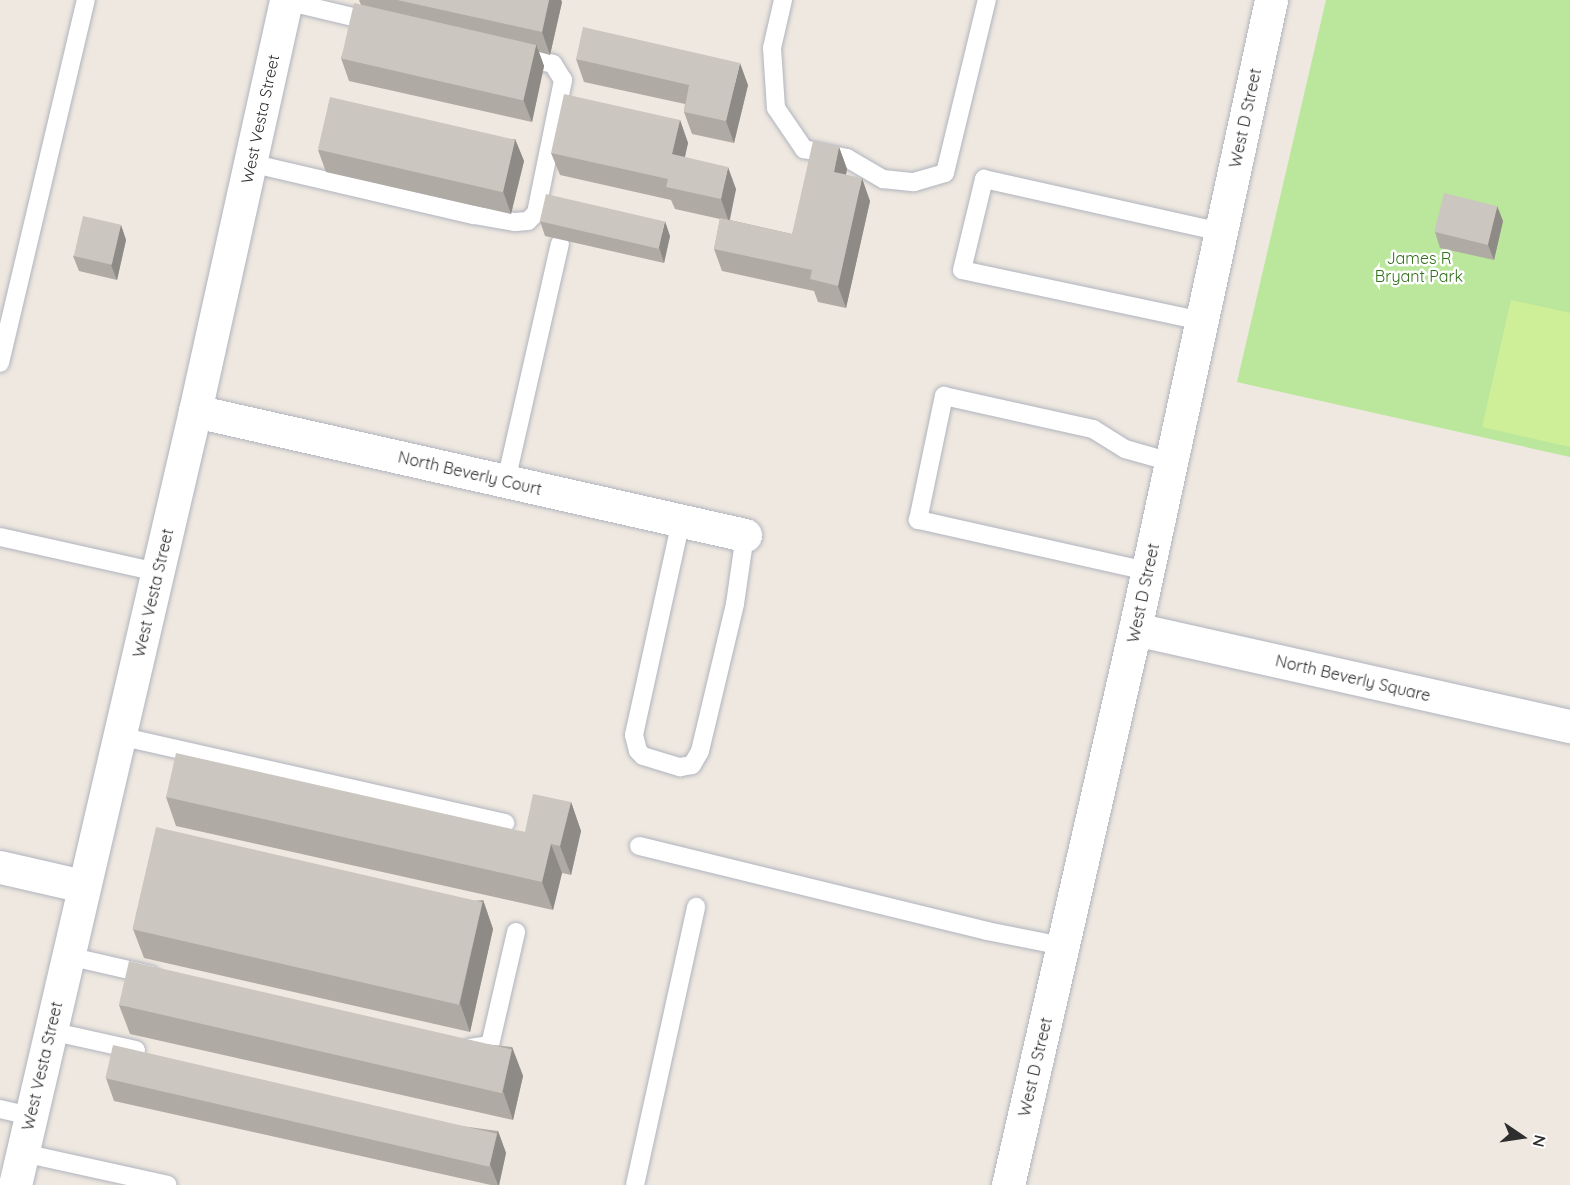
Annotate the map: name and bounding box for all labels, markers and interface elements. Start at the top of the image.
street label: West Vesta Street [237,53,283,185]
street label: West D Street [1225,67,1265,169]
park label: James R Bryant Park [1375,248,1463,286]
street label: North Beverly Court [396,447,544,499]
street label: West Vesta Street [129,527,177,659]
street label: West D Street [1123,542,1163,644]
street label: North Beverly Square [1274,651,1432,705]
street label: West Vesta Street [18,1000,66,1132]
street label: West D Street [1014,1016,1056,1118]
north arrow [1492,1107,1552,1167]
text: N [1528,1133,1551,1149]

